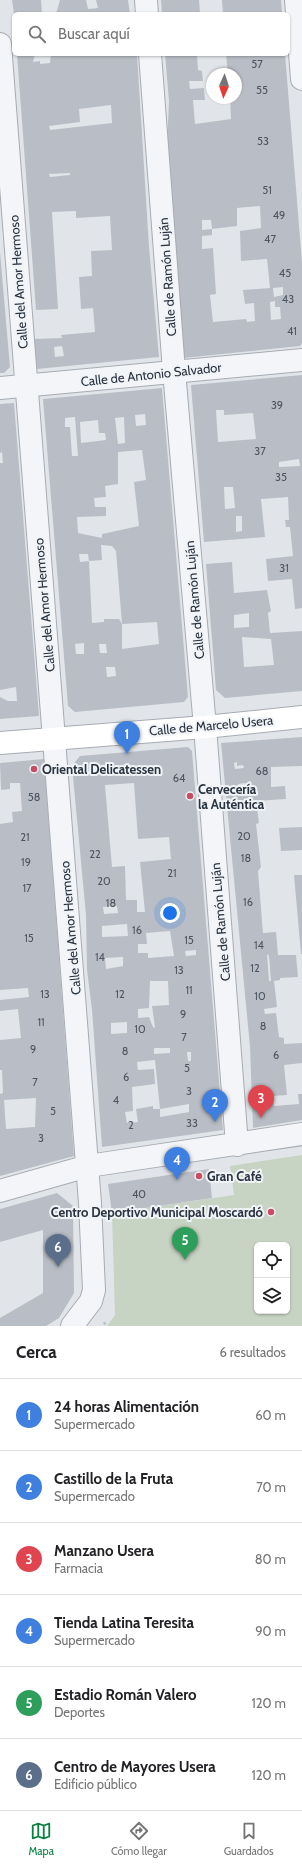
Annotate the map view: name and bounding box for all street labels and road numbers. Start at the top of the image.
street label: Calle del Amor Hermoso [5,215,31,349]
street label: Calle de Ramón Luján [155,217,180,337]
street label: Calle de Antonio Salvador [80,359,223,389]
street label: Calle del Amor Hermoso [30,537,58,673]
street label: Calle de Ramón Luján [181,540,208,660]
street label: Calle de Marcelo Usera [148,712,274,738]
street label: Calle del Amor Hermoso [56,860,84,996]
street label: Calle de Ramón Luján [207,862,234,982]

